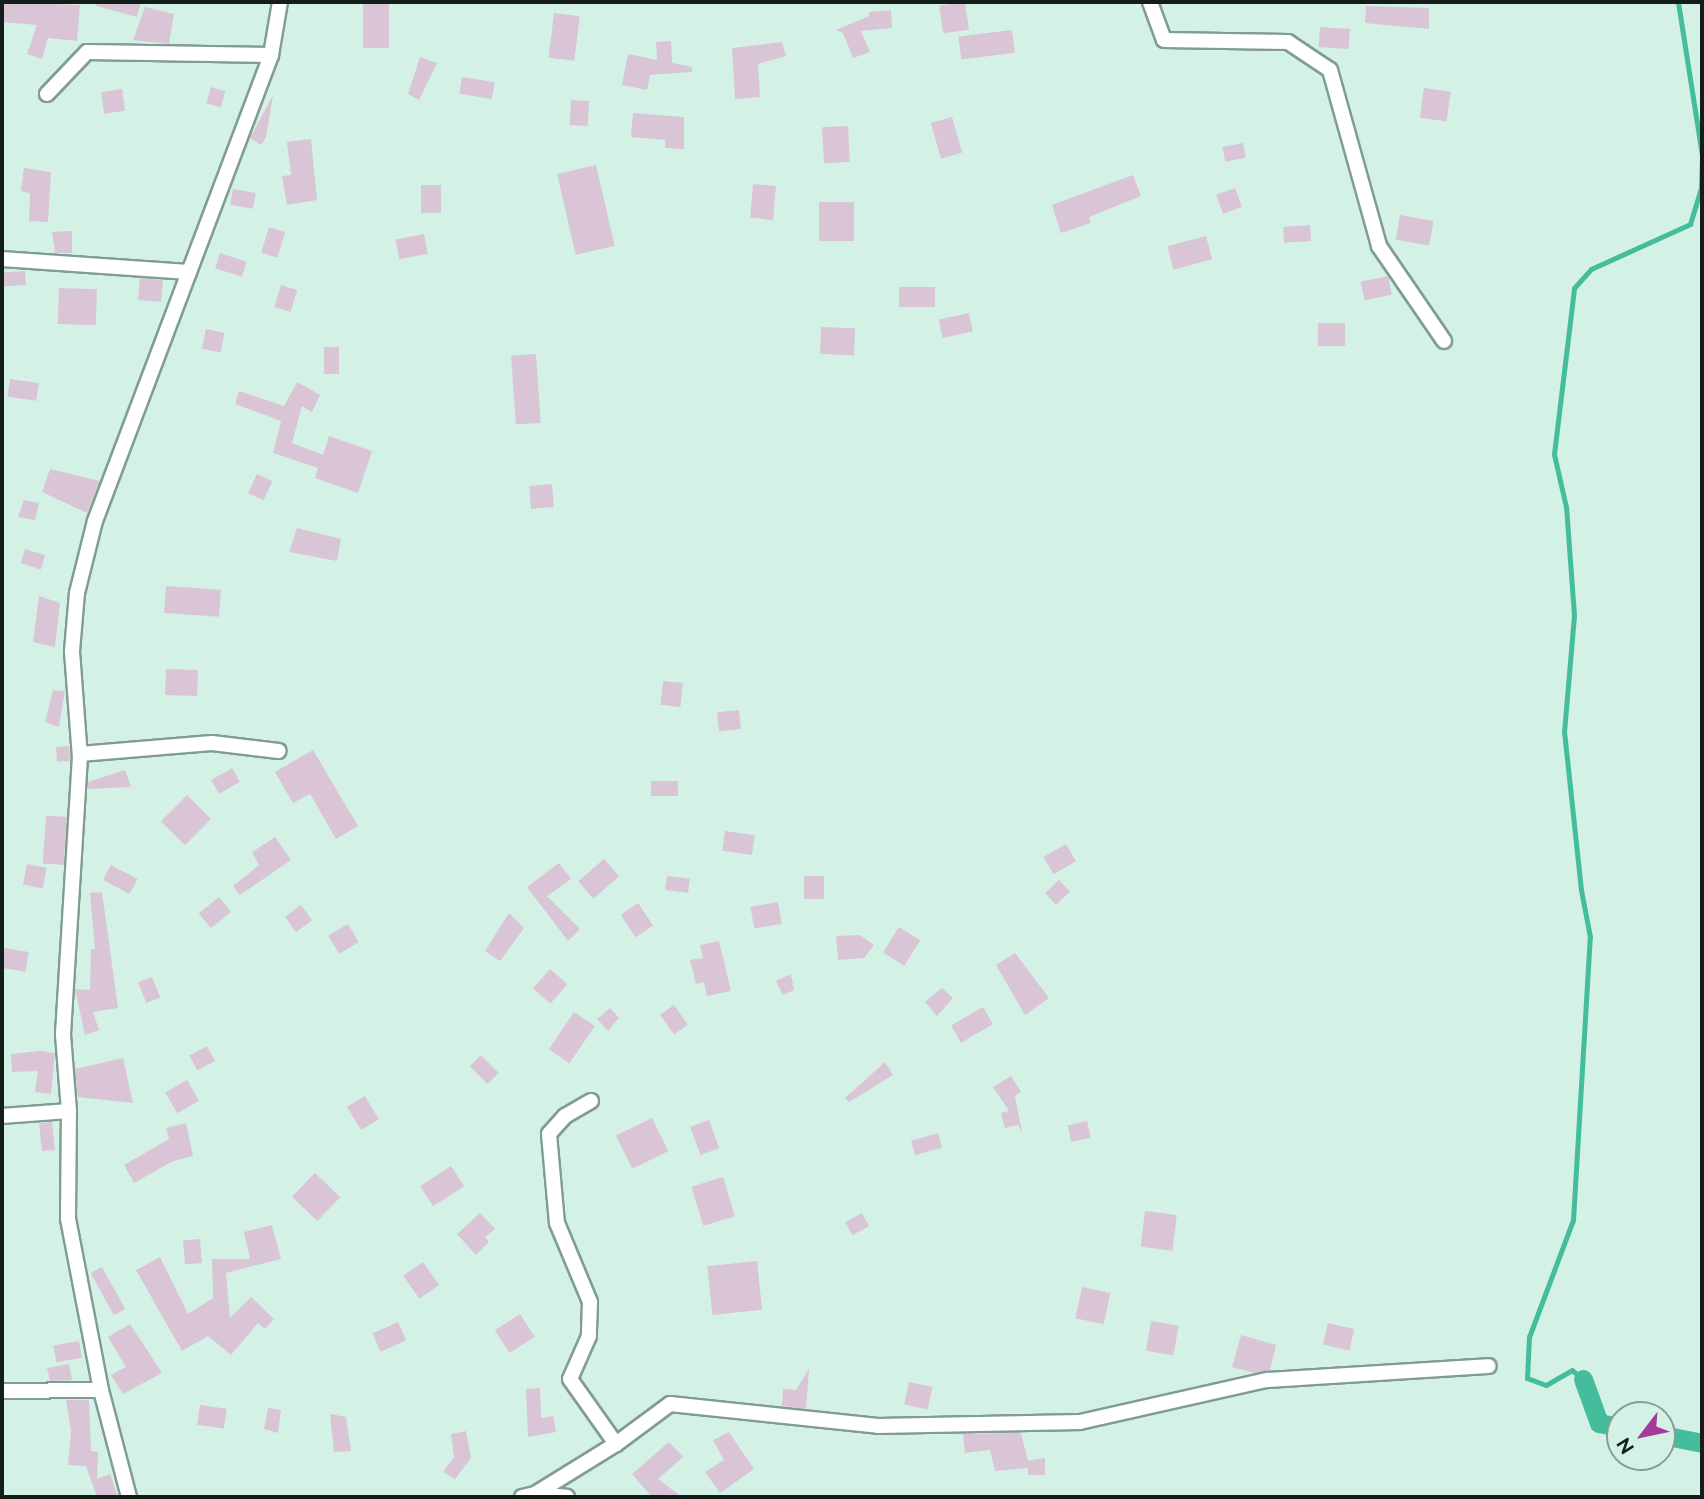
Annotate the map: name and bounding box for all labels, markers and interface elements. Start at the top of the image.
north arrow [1606,1401,1676,1471]
text: N [1612,1434,1638,1458]

